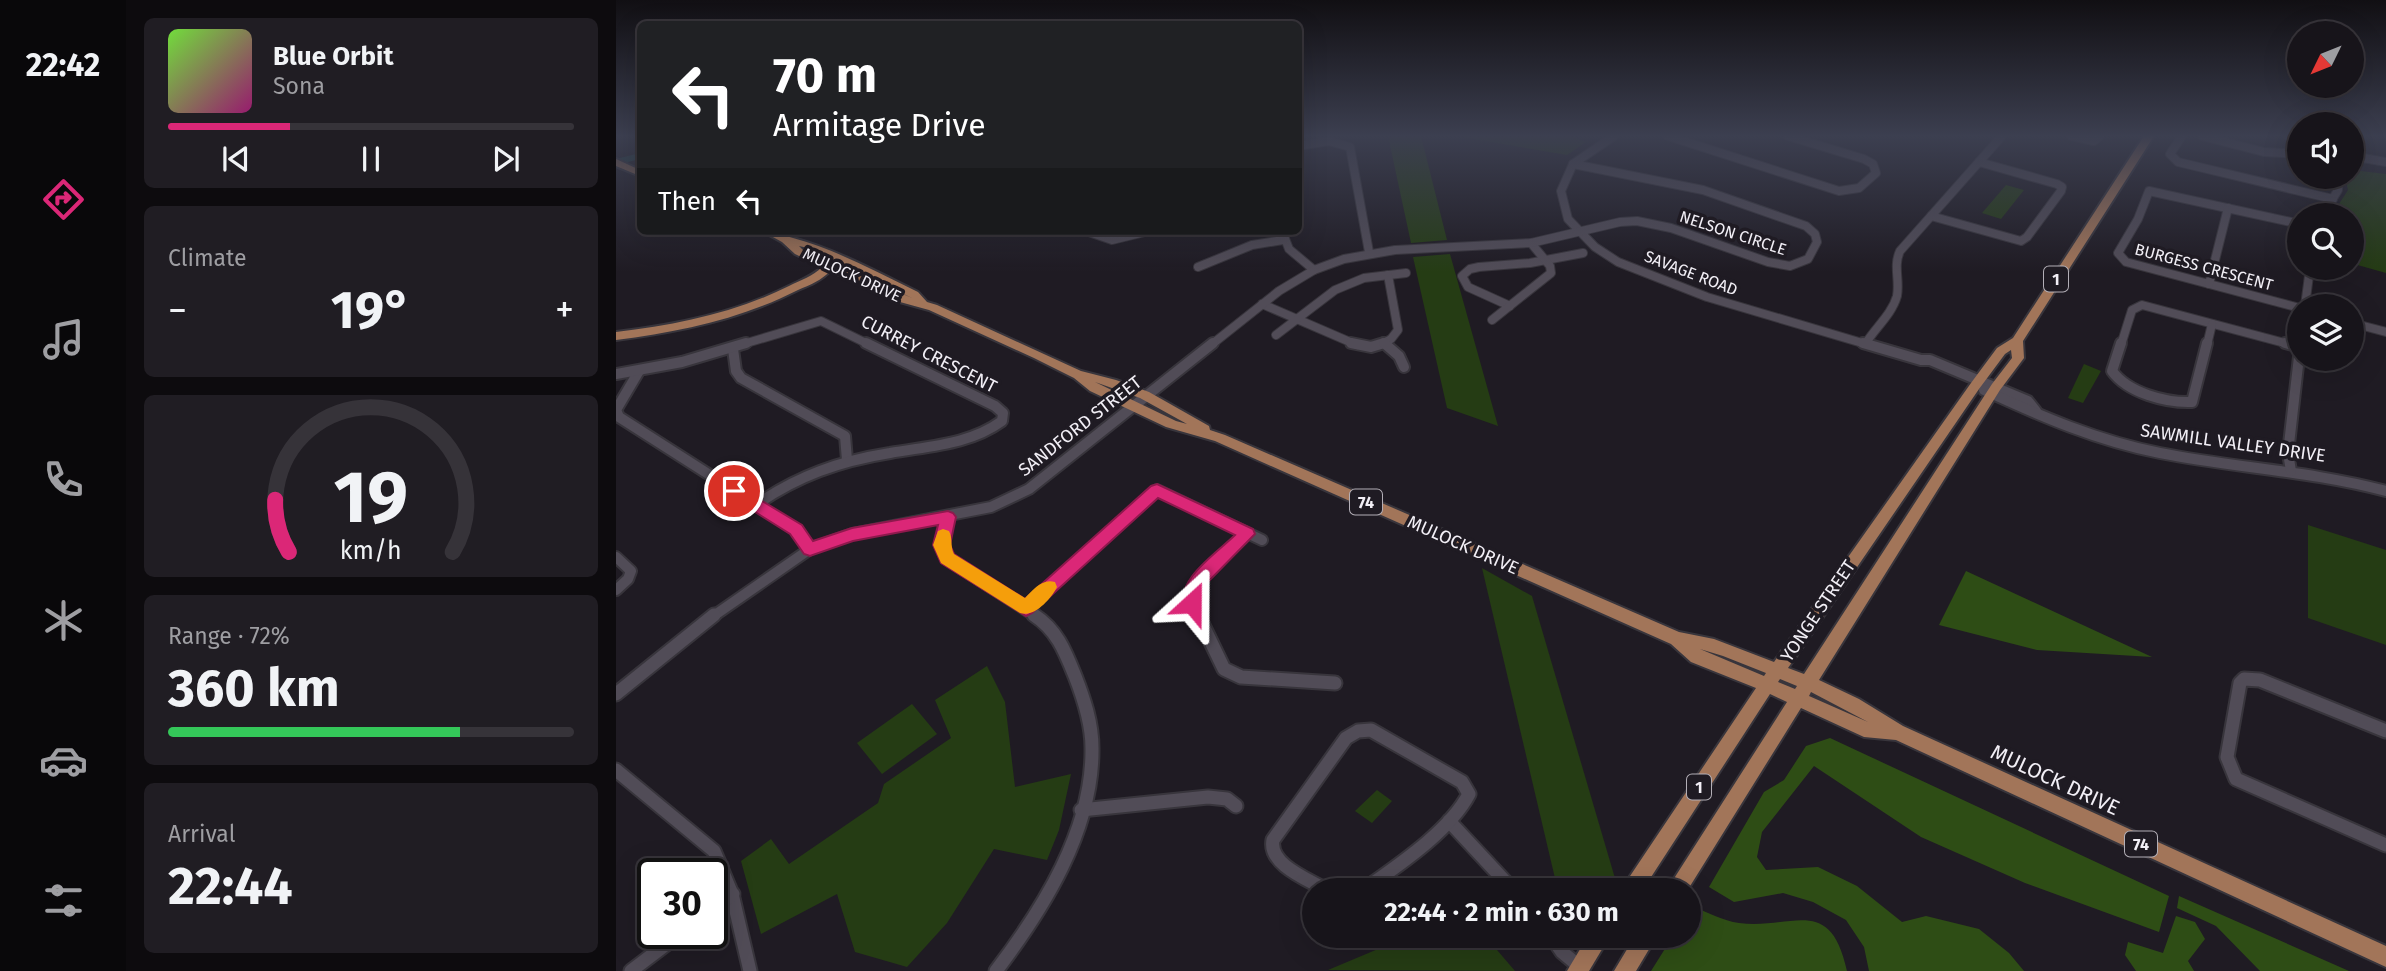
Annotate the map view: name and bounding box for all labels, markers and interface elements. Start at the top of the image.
north arrow [2287,21,2364,98]
map controls [2287,21,2364,371]
text: Blue Orbit [273,41,393,72]
text: 22:42 [26,46,100,84]
text: 70 m [773,46,877,105]
icon: left [658,49,749,140]
text: Sona [273,72,325,100]
text: Armitage Drive [773,106,986,144]
button: sound [2287,112,2364,189]
icon: previous [217,140,255,178]
icon: pause [352,140,390,178]
icon: next [487,140,525,178]
icon: directions [39,175,88,224]
icon: left [730,182,768,220]
text: Then [658,186,716,217]
button: search [2287,203,2364,280]
street label: NELSON CIRCLE [1677,207,1789,259]
street label: BURGESS CRESCENT [2133,239,2276,295]
text: Climate [168,244,247,272]
street label: MULOCK DRIVE [800,244,904,306]
street label: SAVAGE ROAD [1642,247,1740,299]
road number: 1 [2044,266,2068,292]
text: 19° [331,279,411,342]
text: − [168,287,187,333]
text: + [555,287,574,333]
button: layers [2287,294,2364,371]
street label: CURREY CRESCENT [857,310,1001,398]
icon: music [39,315,88,364]
street label: SANDFORD STREET [1014,371,1147,481]
street label: SAWMILL VALLEY DRIVE [2139,419,2327,467]
text: 19 [334,454,408,541]
icon: phone [39,455,88,504]
pin [704,461,764,521]
icon: arrive [715,472,753,510]
road number: 74 [1350,489,1382,514]
street label: MULOCK DRIVE [1404,511,1522,579]
text: km/h [340,535,402,565]
street label: YONGE STREET [1776,555,1861,666]
position arrow [1155,566,1229,640]
icon: climate [39,596,88,645]
text: Range · 72% [168,622,290,650]
text: 360 km [168,657,340,720]
icon: car [39,736,88,785]
street label: MULOCK DRIVE [1986,739,2124,821]
road number: 1 [1687,774,1711,800]
text: Arrival [168,820,235,848]
road number: 74 [2125,832,2157,856]
text: 22:44 [168,855,293,918]
speed limit sign: 30 [637,858,728,949]
icon: filters [39,876,88,925]
text: 22:44 · 2 min · 630 m [1384,897,1619,928]

